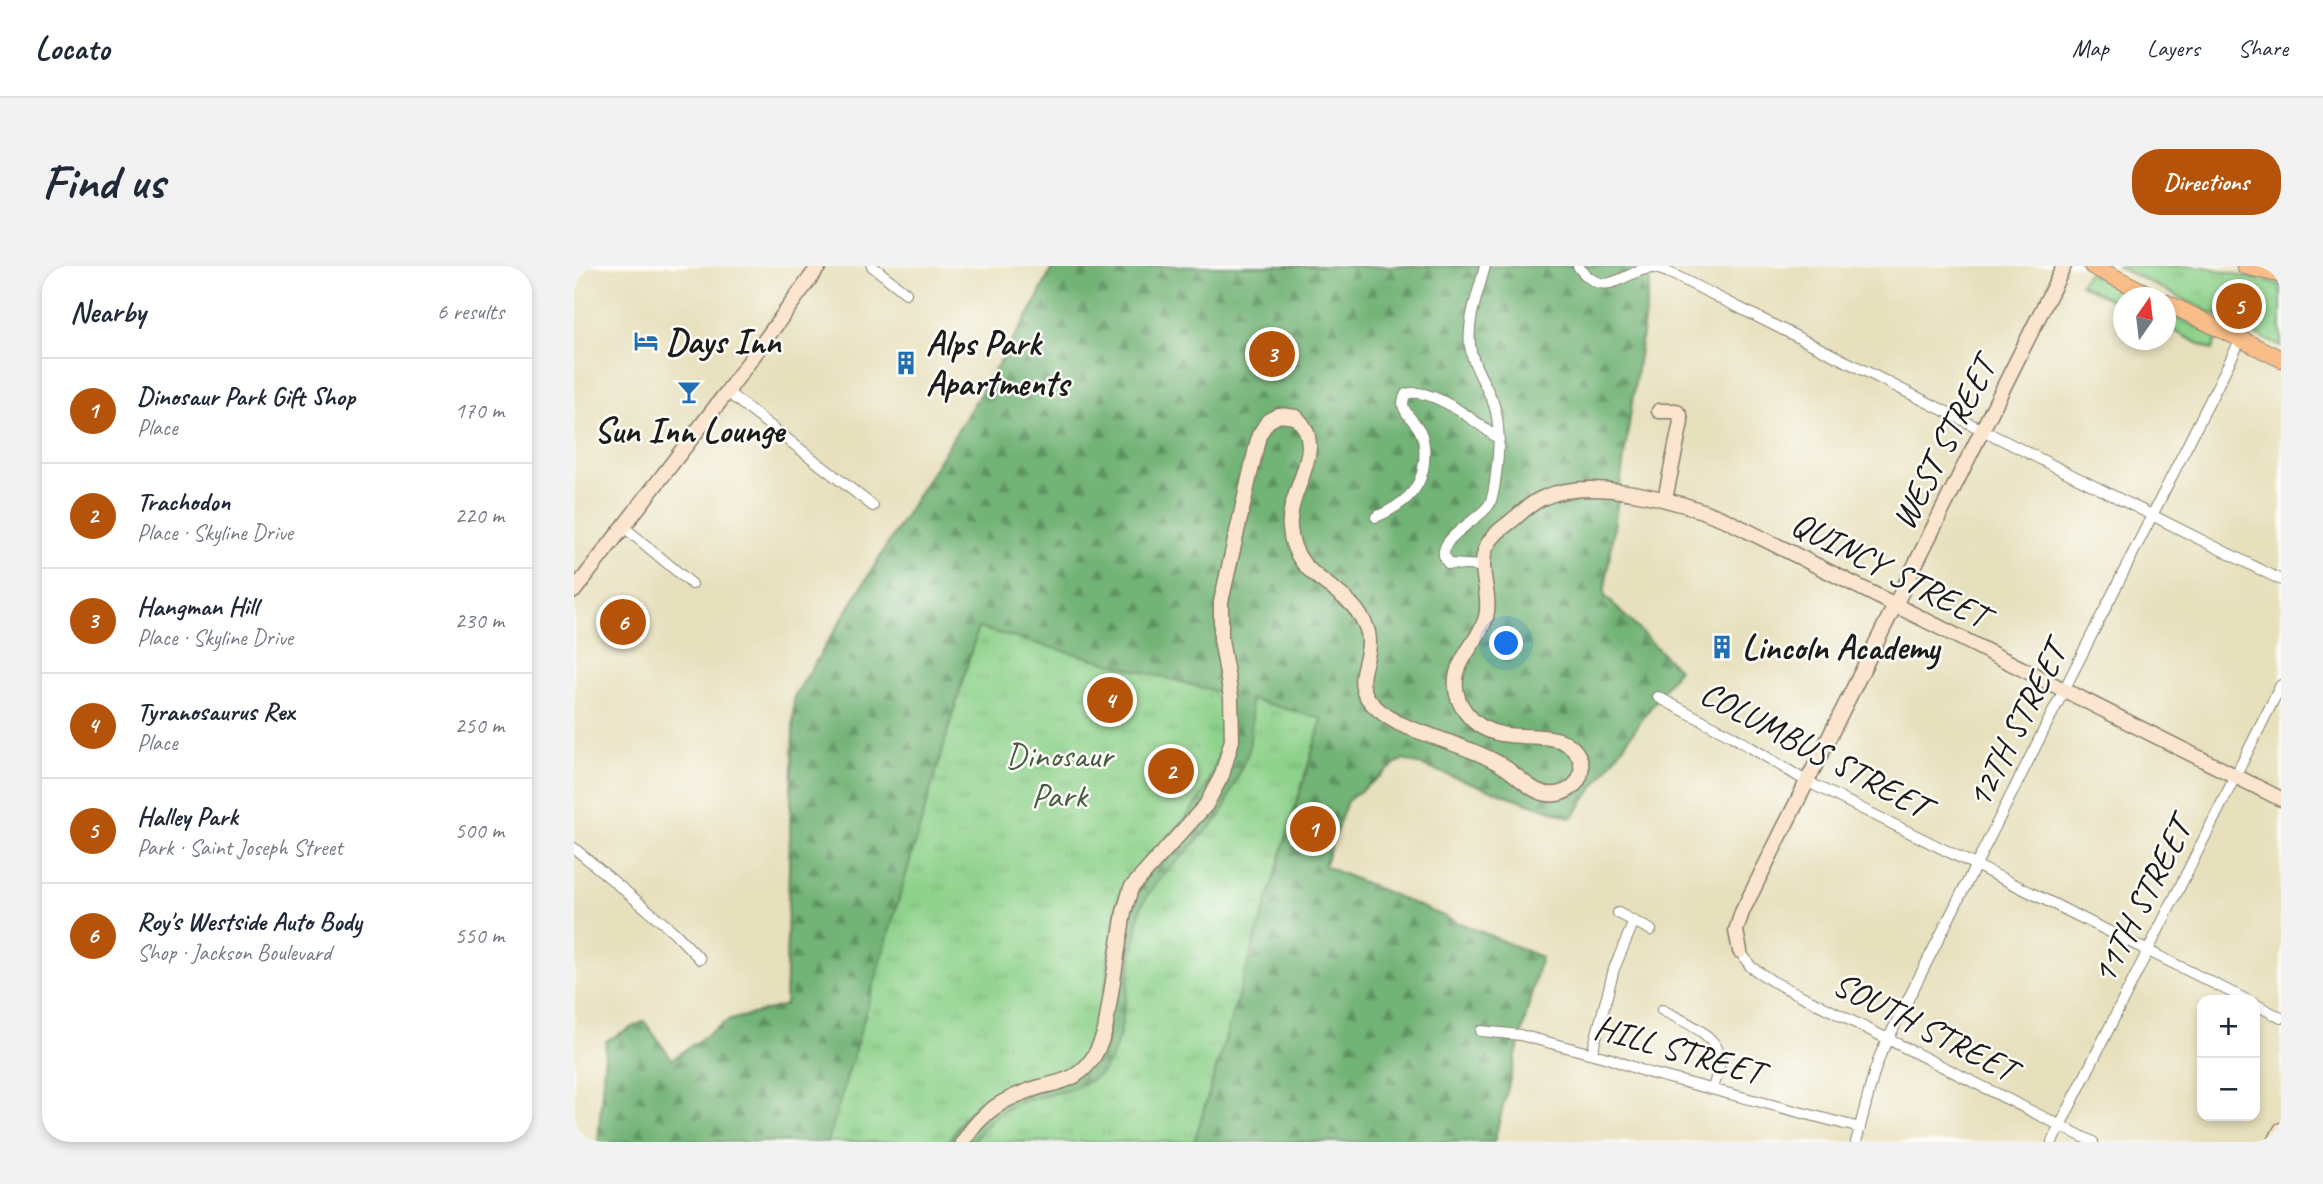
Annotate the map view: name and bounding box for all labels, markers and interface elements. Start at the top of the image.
text: Locato [35,27,109,69]
text: Map [2072,33,2109,63]
text: Layers [2147,33,2200,63]
text: Share [2238,33,2288,63]
button: Directions [2132,149,2281,215]
text: Find us [42,151,164,213]
pin: 5 [2216,280,2262,332]
north arrow [2113,287,2176,350]
text: Nearby [70,293,146,331]
text: 6 results [437,297,504,326]
place label: Days Inn [666,319,781,364]
place label: Alps Park Apartments [926,321,1072,406]
hotel icon: Days Inn [632,327,660,355]
pin: 3 [1249,328,1295,380]
street label: WEST STREET [1881,343,2009,537]
building icon: Alps Park Apartments [892,349,920,377]
bar icon: Sun Inn Lounge [675,378,703,406]
text: Dinosaur Park Gift Shop [137,380,355,413]
text: 1 [88,396,98,425]
text: 170 m [455,396,504,425]
place label: Sun Inn Lounge [594,408,786,453]
text: Place [137,413,177,442]
text: Trachodon [137,485,230,518]
text: 2 [88,501,98,530]
text: 220 m [455,501,504,530]
street label: QUINCY STREET [1784,501,2003,642]
text: Place · Skyline Drive [137,518,293,547]
text: Hangman Hill [137,590,258,623]
pin: 6 [600,596,646,648]
text: 3 [88,606,98,635]
text: 230 m [455,606,504,635]
text: Place · Skyline Drive [137,623,293,652]
place label: Lincoln Academy [1742,625,1942,670]
your location [1489,626,1523,660]
street label: 12TH STREET [1956,627,2081,815]
building icon: Lincoln Academy [1708,633,1736,661]
street label: COLUMBUS STREET [1693,670,1945,833]
pin: 4 [1087,674,1133,726]
text: Tyranosaurus Rex [137,695,294,728]
text: 4 [88,711,98,740]
text: 250 m [455,711,504,740]
text: Place [137,728,177,757]
park label: Dinosaur Park [1005,733,1115,818]
pin: 2 [1148,745,1194,797]
text: Halley Park [137,800,238,833]
pin: 1 [1290,803,1336,855]
street label: 11TH STREET [2081,803,2206,991]
text: 5 [88,816,98,845]
text: 500 m [455,816,504,845]
text: Park · Saint Joseph Street [137,833,343,862]
text: Roy's Westside Auto Body [137,905,362,938]
text: 6 [88,921,98,950]
text: 550 m [455,921,504,950]
text: Shop · Jackson Boulevard [137,938,331,967]
street label: SOUTH STREET [1826,961,2030,1095]
map controls [2197,995,2260,1121]
button: + [2197,995,2260,1058]
street label: HILL STREET [1589,1004,1775,1097]
button: − [2197,1058,2260,1121]

